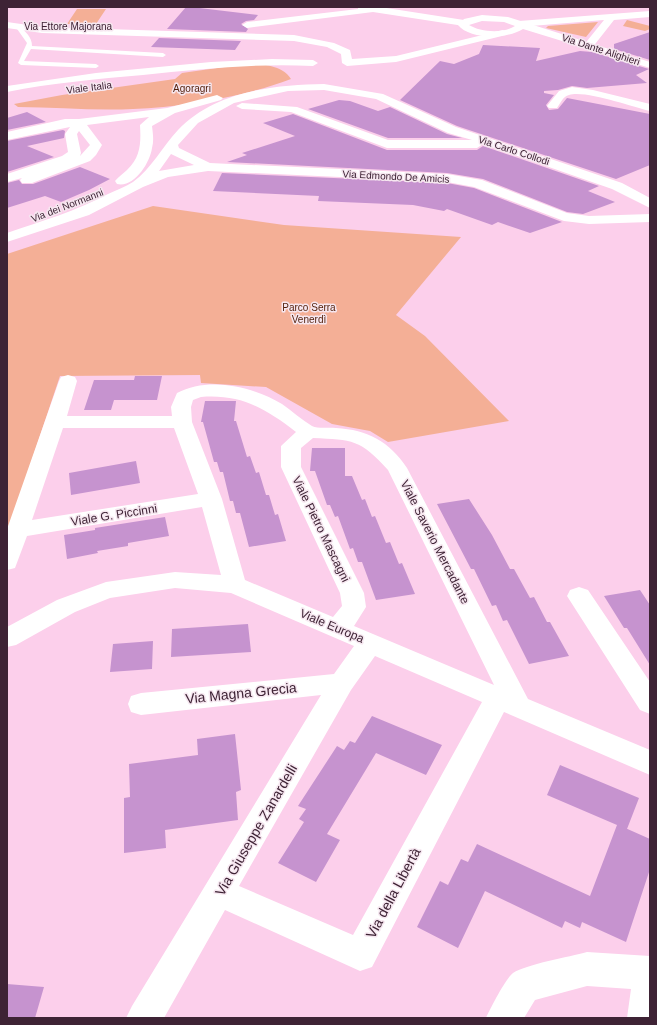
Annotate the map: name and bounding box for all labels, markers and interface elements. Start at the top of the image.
street label: Via Ettore Majorana [24,21,113,32]
street label: Via Dante Alighieri [560,32,641,67]
street label: Viale Italia [66,79,113,96]
park label: Agoragri [173,83,211,94]
street label: Via Carlo Collodi [477,134,551,167]
street label: Via Edmondo De Amicis [342,168,450,185]
street label: Via dei Normanni [29,187,105,224]
park label: Parco Serra Venerdì [282,302,336,325]
street label: Viale Pietro Mascagni [289,474,353,584]
street label: Viale Saverio Mercadante [398,478,473,607]
street label: Viale G. Piccinni [70,501,158,529]
street label: Viale Europa [298,606,367,646]
street label: Via Magna Grecia [185,679,298,707]
street label: Via Giuseppe Zanardelli [212,761,300,899]
street label: Via della Libertà [362,845,424,941]

